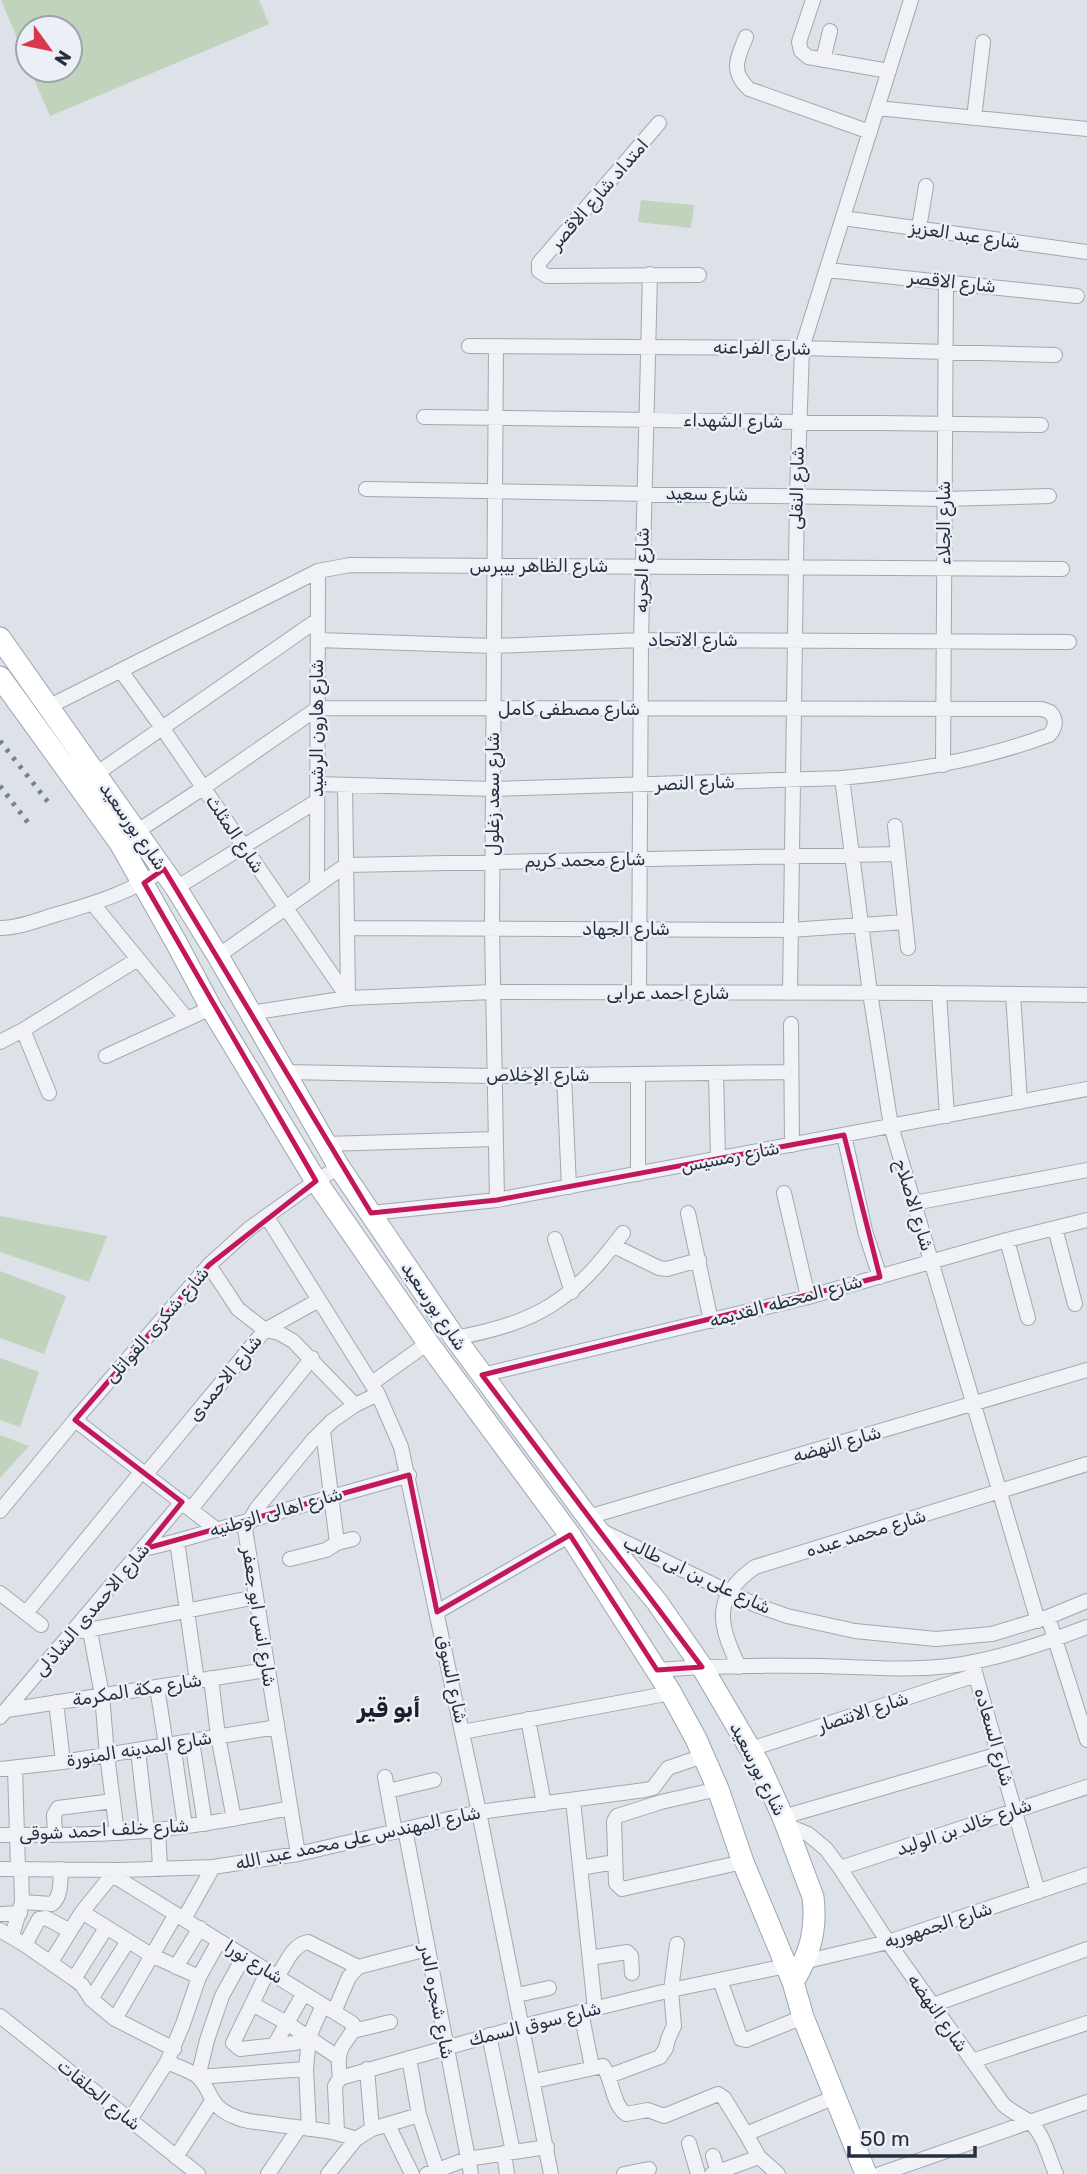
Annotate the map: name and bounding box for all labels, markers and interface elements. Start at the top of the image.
north arrow [14,14,84,84]
text: N [49,46,76,70]
street label: امتداد شارع الاقصر [544,134,654,255]
street label: شارع عبد العزيز [907,216,1022,255]
street label: شارع الاقصر [906,266,997,299]
street label: شارع الفراعنه [713,336,811,361]
street label: شارع الشهداء [683,409,783,434]
street label: شارع النقلى [785,446,810,530]
street label: شارع الجلاء [933,481,956,565]
street label: شارع سعيد [666,482,748,507]
street label: شارع الحريه [630,527,655,613]
street label: شارع الظاهر بيبرس [470,555,608,578]
street label: شارع الاتحاد [648,629,738,652]
street label: شارع هارون الرشيد [306,659,329,797]
street label: شارع مصطفى كامل [498,698,640,721]
street label: شارع سعد زغلول [482,732,505,856]
street label: شارع النصر [654,771,735,796]
street label: شارع بورسعيد [94,778,171,875]
street label: شارع المثلث [200,791,269,878]
street label: شارع محمد كريم [524,848,646,873]
street label: شارع الجهاد [582,918,670,941]
street label: شارع احمد عرابى [607,982,729,1005]
street label: شارع الإخلاص [486,1064,590,1087]
street label: شارع رمسيس [679,1137,782,1178]
street label: شارع الاصلاح [889,1156,938,1254]
street label: شارع بورسعيد [395,1257,472,1355]
street label: شارع شكرى القواتلى [100,1262,215,1389]
street label: شارع المحطه القديمه [707,1270,865,1333]
street label: شارع الاحمدى [183,1330,267,1426]
street label: شارع النهضه [790,1421,884,1468]
street label: شارع اهالى الوطنيه [207,1482,345,1542]
street label: شارع محمد عبده [803,1504,929,1563]
street label: شارع على بن ابى طالب [619,1531,774,1620]
street label: شارع الاحمدى الشاذلى [30,1539,155,1682]
street label: شارع انس ابو جعفر [236,1545,281,1689]
street label: شارع السوق [431,1633,472,1726]
street label: شارع مكة المكرمة [70,1669,204,1712]
street label: شارع السعاده [969,1685,1019,1789]
street label: شارع الانتصار [814,1687,912,1738]
district label: أبو قير [356,1695,420,1723]
street label: شارع بورسعيد [724,1718,791,1820]
street label: شارع المدينه المنورة [65,1727,214,1772]
street label: شارع خالد بن الوليد [893,1793,1035,1861]
street label: شارع المهندس على محمد عبد الله [233,1801,483,1876]
street label: شارع خلف احمد شوقى [18,1815,190,1846]
street label: شارع الجمهوريه [881,1897,995,1954]
street label: شارع نورا [220,1935,287,1989]
street label: شارع شجره الدر [414,1942,459,2061]
street label: شارع النهضه [902,1970,973,2057]
street label: شارع سوق السمك [466,1997,604,2052]
street label: شارع الحلقات [52,2055,145,2136]
scale bar [849,2114,975,2158]
text: 50 m [860,2126,910,2151]

